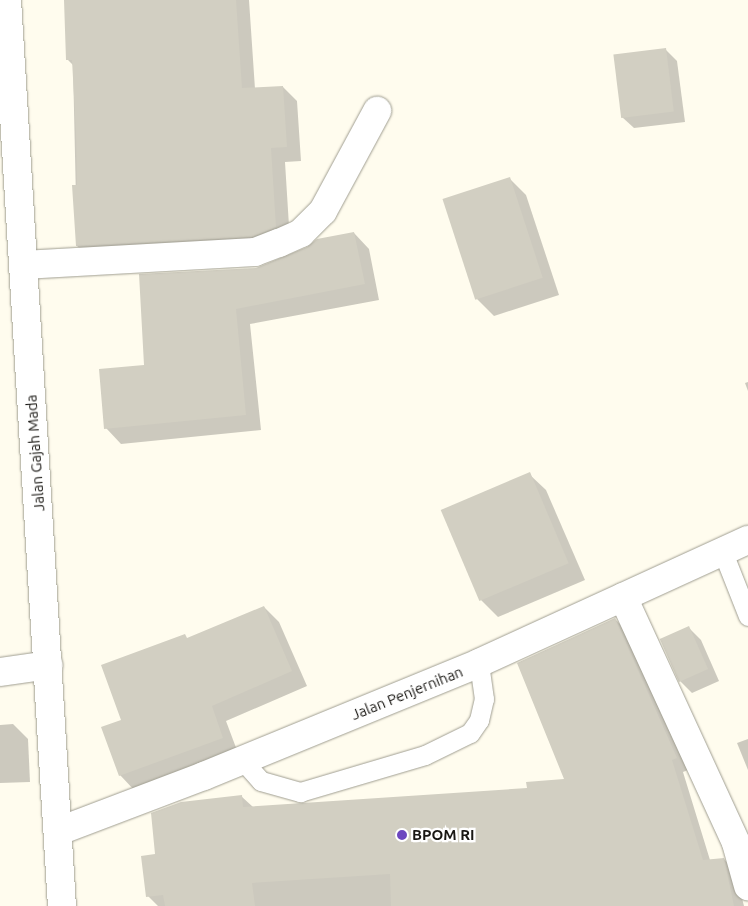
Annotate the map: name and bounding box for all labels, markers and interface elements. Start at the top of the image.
street label: Jalan Gajah Mada [22,394,48,512]
street label: Jalan Penjernihan [348,662,466,724]
place label: BPOM RI [412,826,475,844]
marker: BPOM RI [396,829,408,841]

